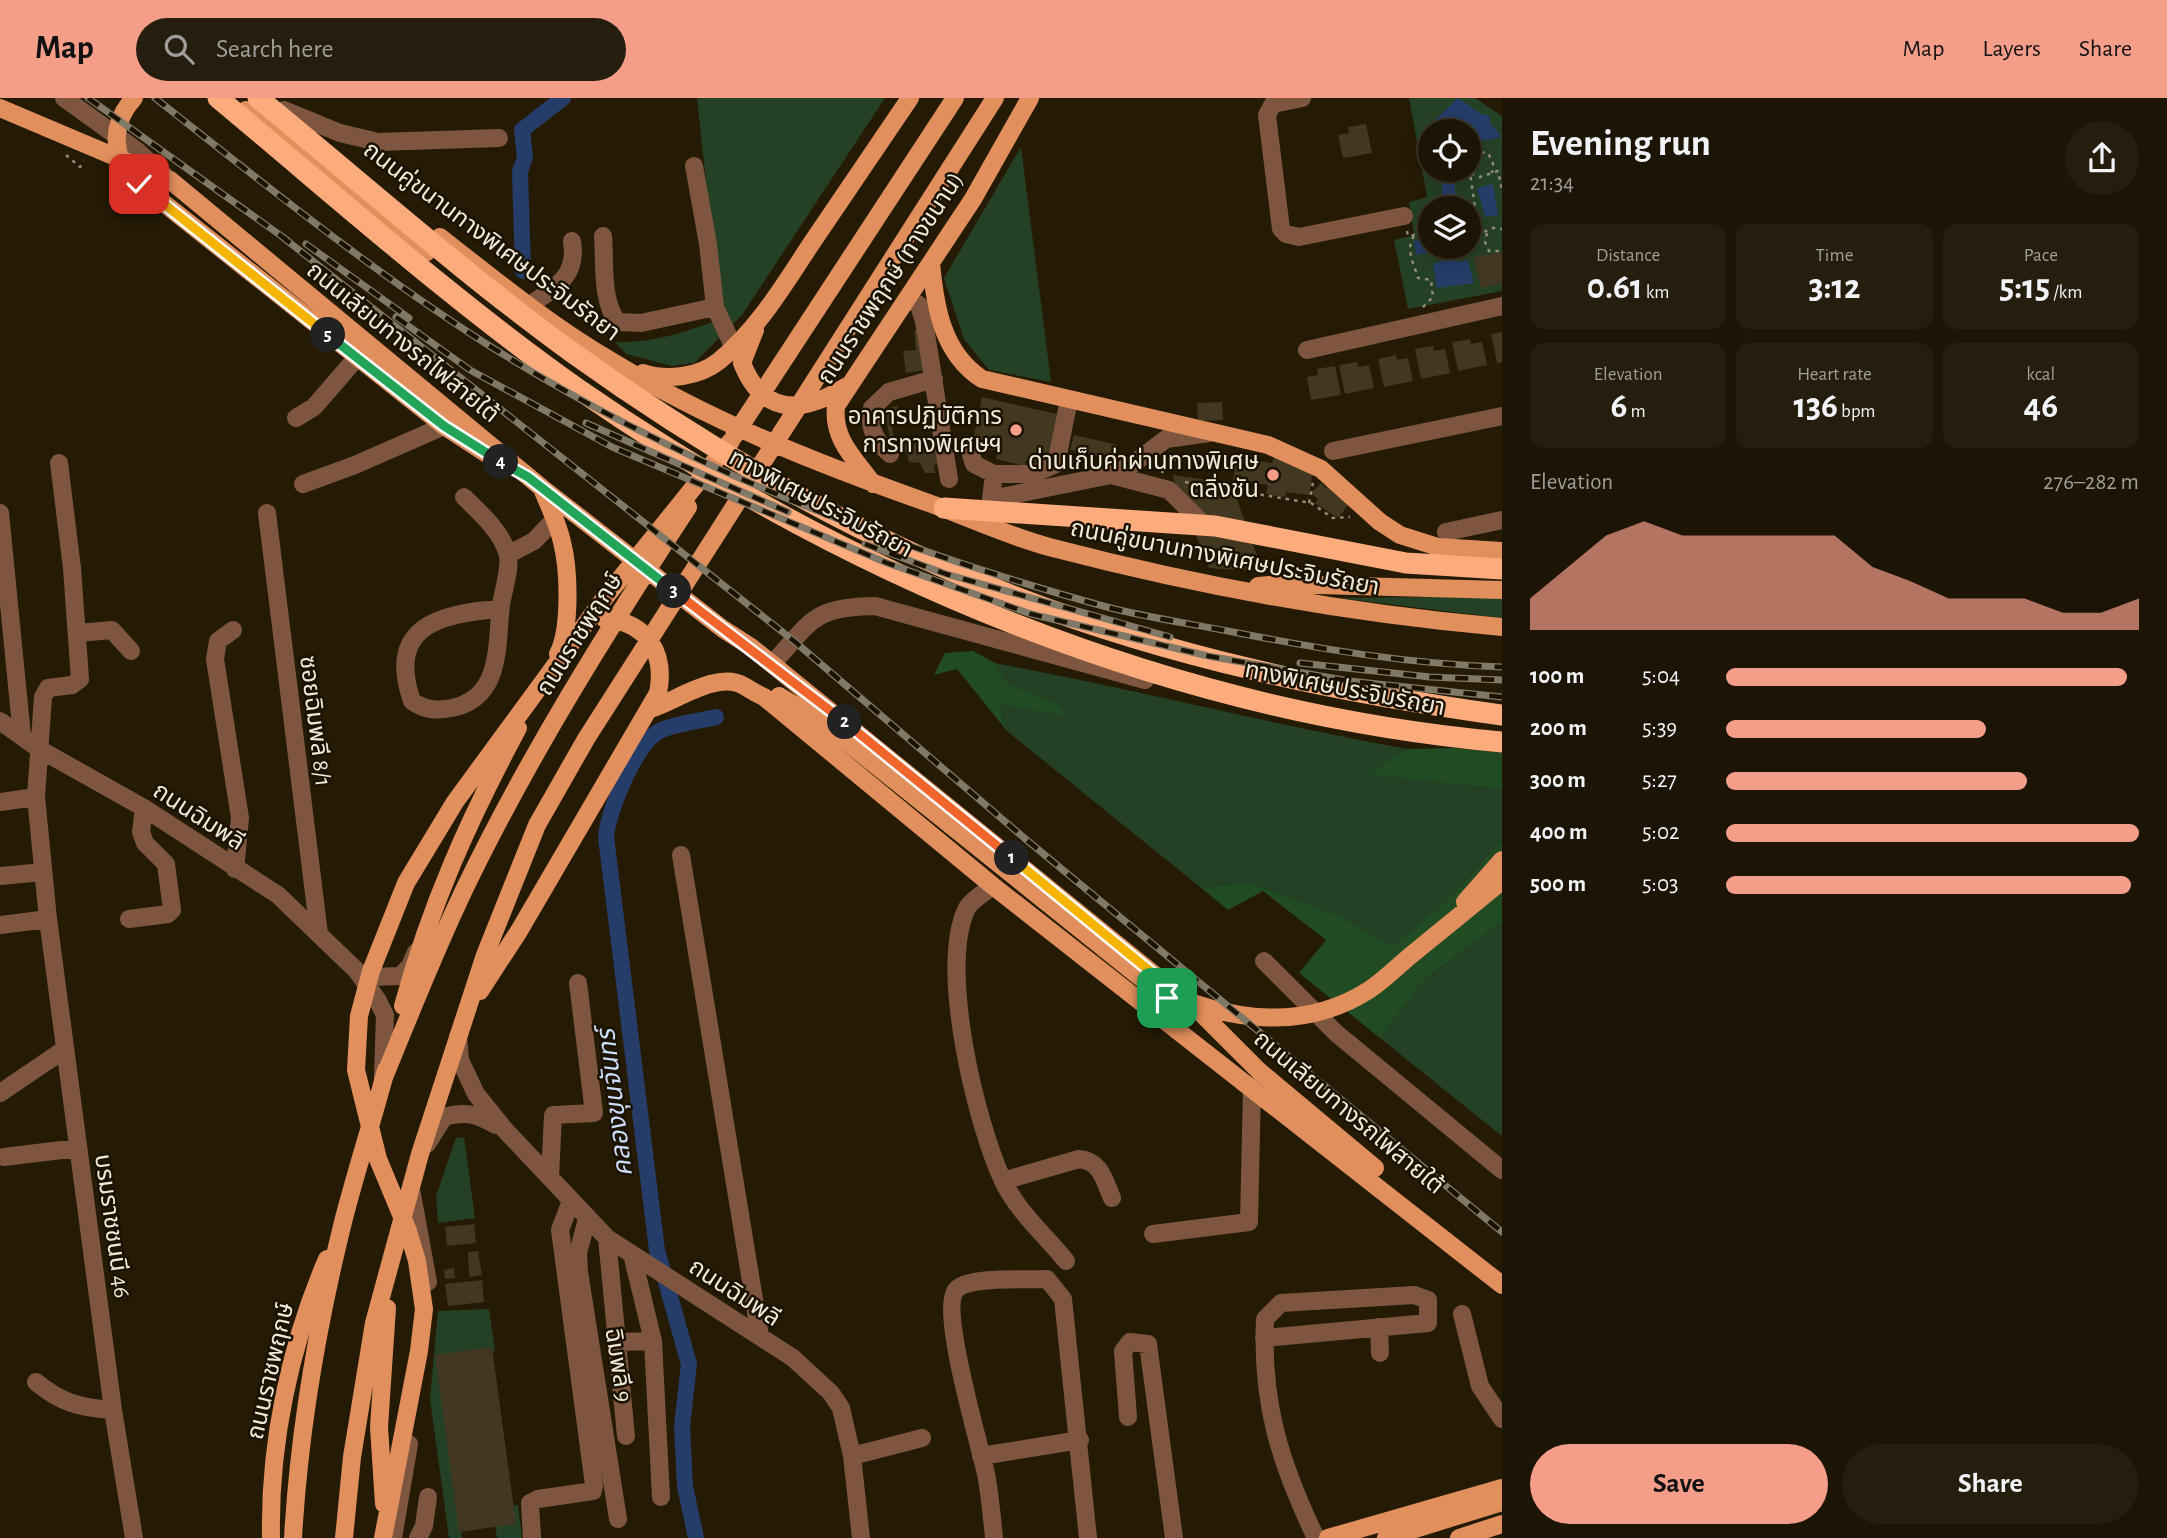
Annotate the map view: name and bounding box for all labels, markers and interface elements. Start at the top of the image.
search box [136,18,626,81]
icon: search [160,30,198,68]
text: Map [35,32,94,65]
text: Search here [216,36,334,62]
text: Map [1902,37,1944,61]
text: Layers [1982,37,2041,61]
text: Share [2079,37,2132,61]
map controls [1418,119,1481,259]
button: locate [1418,119,1481,182]
button: share [2065,121,2139,195]
text: Evening run [1530,125,1711,163]
street label: ถนนคู่ขนานทางพิเศษประจิมรัถยา [358,135,626,348]
pin [109,154,169,214]
icon: check [120,165,158,203]
street label: ถนนราชพฤกษ์ (ทางขนาน) [813,168,968,389]
text: 21:34 [1530,172,1574,195]
button: layers [1418,196,1481,259]
text: Distance [1596,246,1660,265]
text: Time [1816,246,1853,265]
text: Pace [2024,246,2058,265]
street label: ถนนเลียบทางรถไฟสายใต้ [302,257,504,427]
text: 0.61 [1587,270,1643,305]
text: 3:12 [1808,270,1861,305]
text: 5:15 [1999,270,2050,305]
text: km [1643,283,1670,302]
text: /km [2050,283,2082,302]
pin: 5 [310,317,346,352]
text: 5 [323,325,332,344]
text: Elevation [1594,365,1663,384]
text: Heart rate [1797,365,1872,384]
text: kcal [2026,365,2055,384]
text: 6 [1611,389,1627,424]
text: 136 [1793,389,1838,424]
text: 46 [2024,389,2058,424]
text: m [1627,402,1646,421]
text: bpm [1838,402,1876,421]
place label: อาคารปฏิบัติการ การทางพิเศษฯ [848,404,1002,457]
marker: อาคารปฏิบัติการ การทางพิเศษฯ [1008,422,1024,438]
pin: 4 [484,444,518,480]
street label: ทางพิเศษประจิมรัถยา [725,445,916,562]
place label: ด่านเก็บค่าผ่านทางพิเศษ ตลิ่งชัน [1028,447,1259,502]
text: 4 [496,452,505,471]
marker: ด่านเก็บค่าผ่านทางพิเศษ ตลิ่งชัน [1265,467,1281,483]
text: Elevation [1530,471,1613,494]
text: 276–282 m [2043,471,2139,494]
street label: ถนนคู่ขนานทางพิเศษประจิมรัถยา [1068,513,1382,602]
street label: ถนนราชพฤกษ์ [533,569,627,700]
pin: 3 [656,574,692,608]
text: 3 [669,581,678,600]
street label: ซอยฉิมพลี 8/1 [295,654,336,788]
street label: ทางพิเศษประจิมรัถยา [1243,657,1447,720]
text: 100 m [1530,665,1584,688]
text: 5:04 [1642,665,1680,688]
pin: 2 [828,704,862,740]
text: 2 [840,712,849,731]
text: 200 m [1530,717,1587,740]
text: 5:39 [1642,717,1677,740]
text: 300 m [1530,769,1586,792]
text: 5:27 [1642,769,1677,792]
street label: ถนนฉิมพลี [149,778,249,855]
text: 400 m [1530,821,1588,844]
text: 5:02 [1642,821,1680,844]
pin: 1 [995,840,1030,876]
text: 1 [1008,848,1015,867]
text: 500 m [1530,873,1586,896]
text: 5:03 [1642,873,1679,896]
pin [1137,968,1197,1028]
icon: arrive [1148,979,1186,1017]
water label: คลองขุนจันทร์ [592,1021,639,1178]
street label: ถนนเลียบทางรถไฟสายใต้ [1249,1025,1449,1199]
street label: บรมราชชนนี 46 [90,1153,135,1300]
street label: ถนนฉิมพลี [685,1254,785,1331]
street label: ถนนราชพฤกษ์ [244,1301,298,1442]
street label: ฉิมพลี 9 [600,1326,637,1404]
button: Save [1530,1444,1828,1524]
button: Share [1842,1444,2139,1524]

